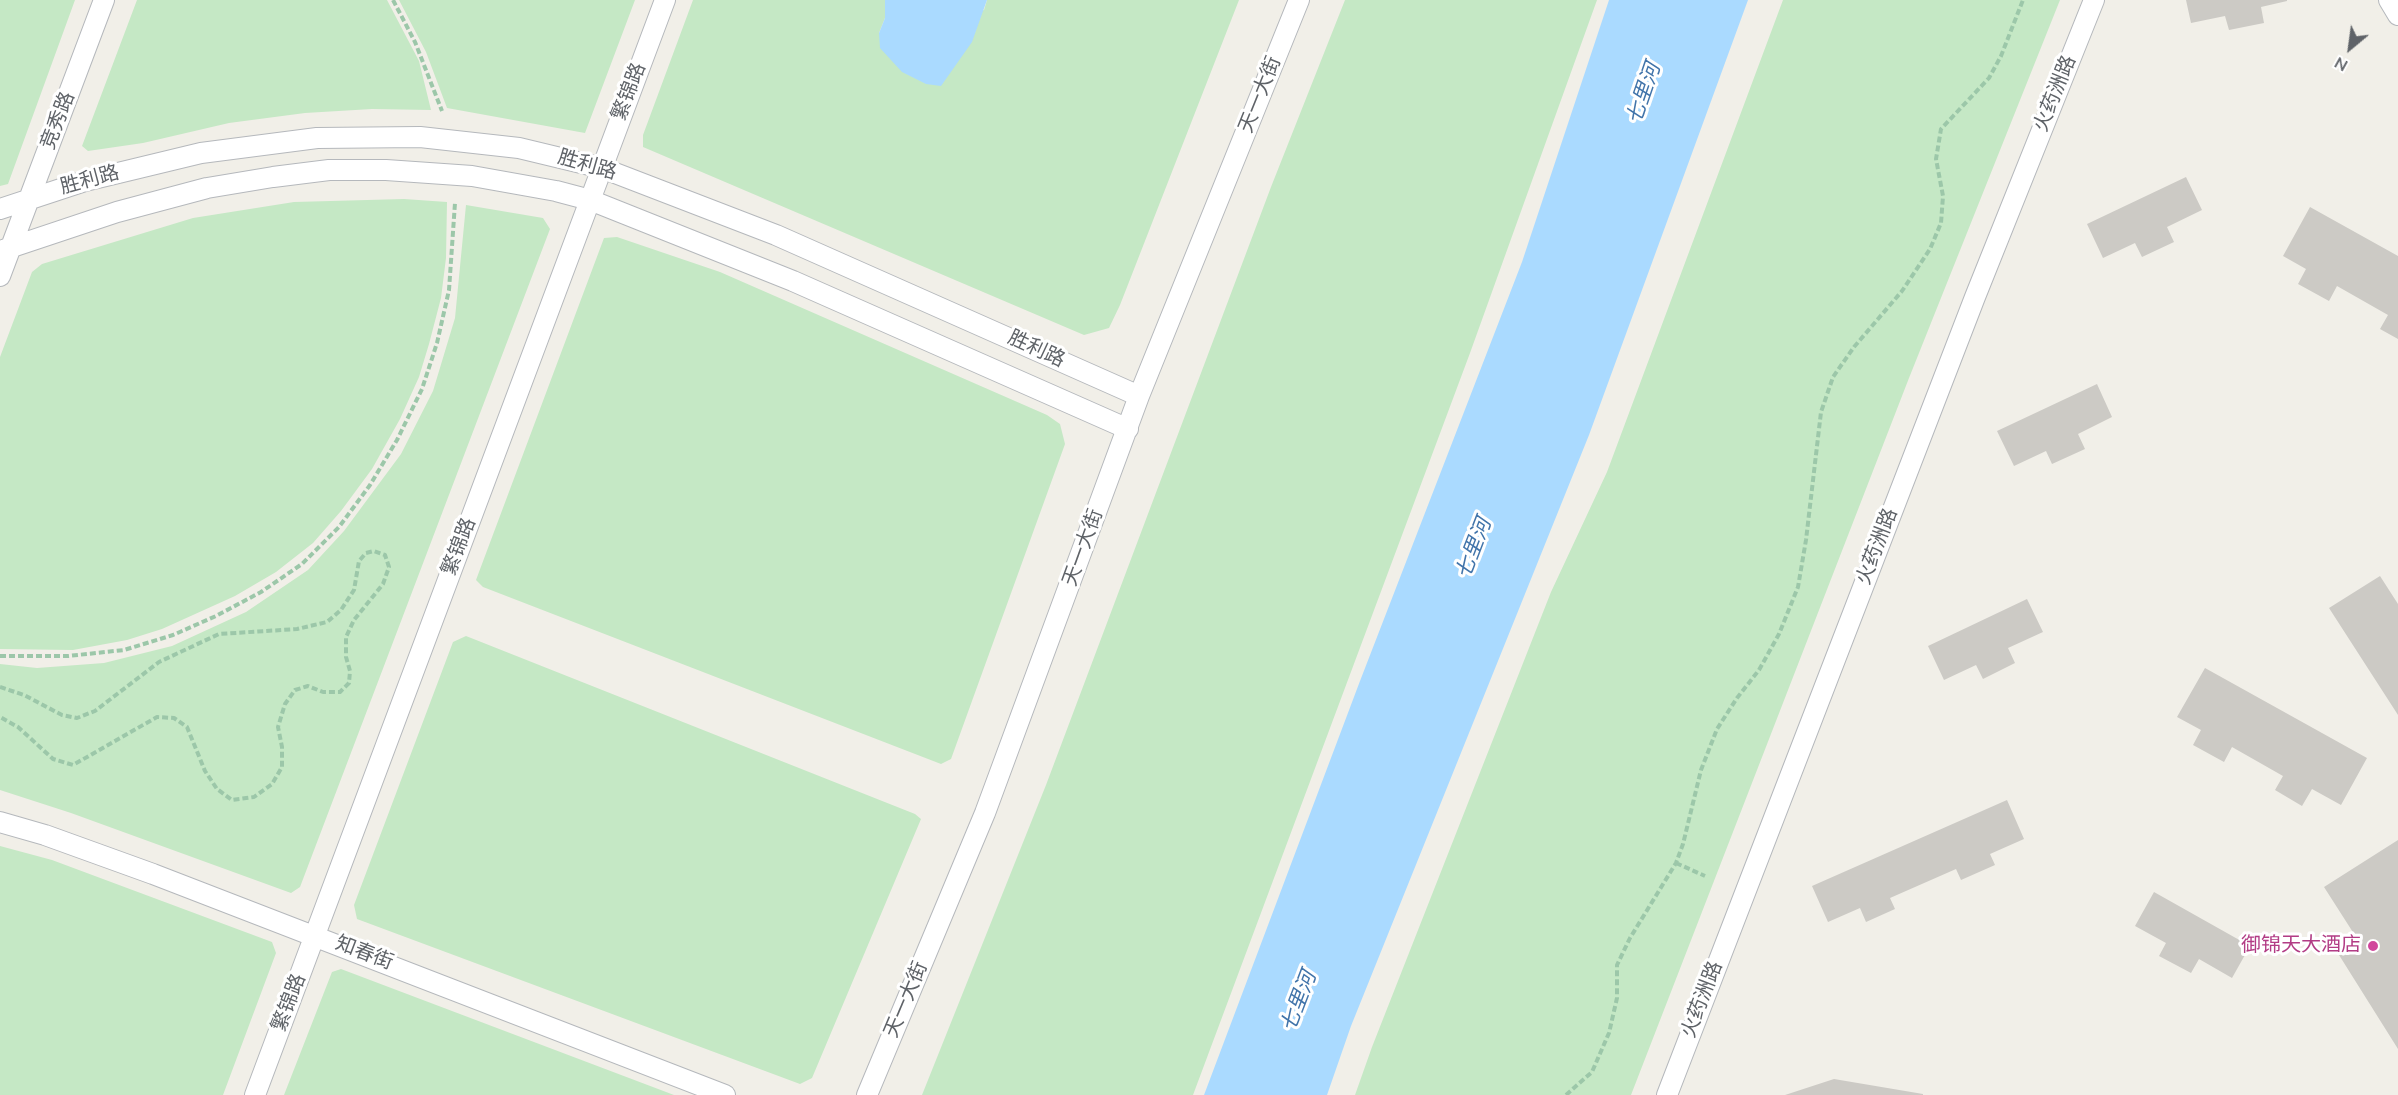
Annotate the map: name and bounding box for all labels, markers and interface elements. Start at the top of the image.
north arrow [2320,18,2380,78]
text: N [2331,51,2352,76]
street label: 火药洲路 [2030,52,2082,136]
street label: 天一大街 [1235,53,1287,137]
street label: 繁锦路 [608,60,652,124]
water label: 七里河 [1623,60,1667,128]
street label: 竞秀路 [37,89,81,153]
street label: 胜利路 [555,146,619,186]
street label: 胜利路 [58,162,122,200]
street label: 胜利路 [1004,326,1068,374]
street label: 火药洲路 [1852,505,1904,589]
street label: 天一大街 [1059,506,1109,590]
street label: 繁锦路 [438,515,482,579]
water label: 七里河 [1452,515,1498,583]
street label: 知春街 [332,932,396,976]
place label: 御锦天大酒店 [2241,934,2361,958]
marker: 御锦天大酒店 [2366,939,2380,953]
street label: 天一大街 [880,958,934,1042]
street label: 火药洲路 [1677,958,1729,1042]
water label: 七里河 [1277,968,1323,1036]
street label: 繁锦路 [268,971,312,1035]

